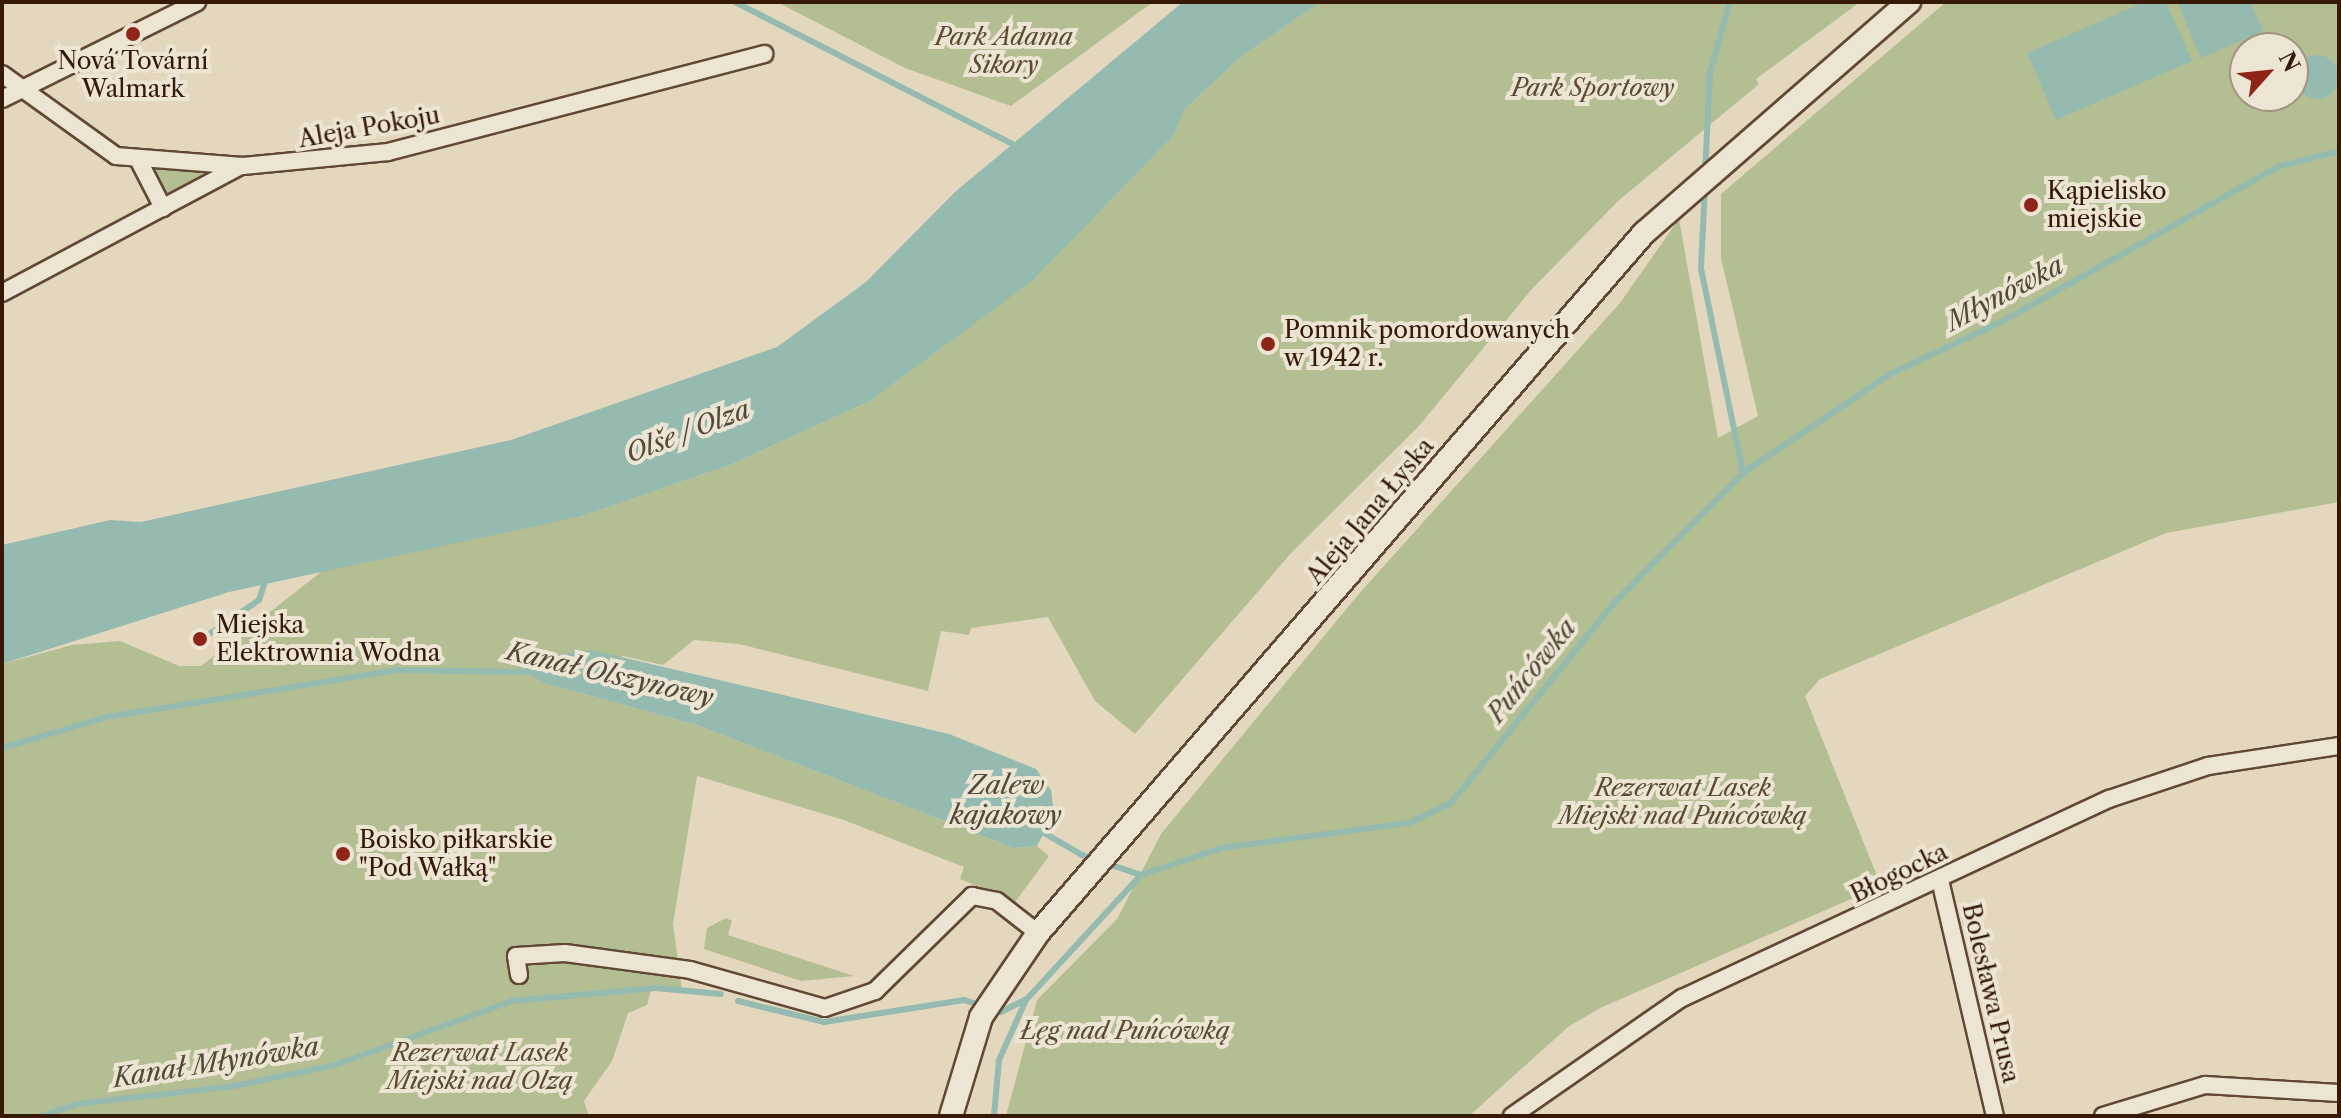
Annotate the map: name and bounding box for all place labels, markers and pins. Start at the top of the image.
marker: Nová Tovární Walmark [124,25,142,43]
place label: Nová Tovární Walmark [57,47,209,103]
place label: Kąpielisko miejskie [2047,177,2166,233]
marker: Kąpielisko miejskie [2022,196,2040,214]
place label: Pomnik pomordowanych w 1942 r. [1284,316,1570,372]
marker: Pomnik pomordowanych w 1942 r. [1259,335,1277,353]
place label: Miejska Elektrownia Wodna [216,611,442,667]
marker: Miejska Elektrownia Wodna [191,630,209,648]
place label: Boisko piłkarskie "Pod Wałką" [359,826,553,882]
marker: Boisko piłkarskie "Pod Wałką" [334,845,352,863]

